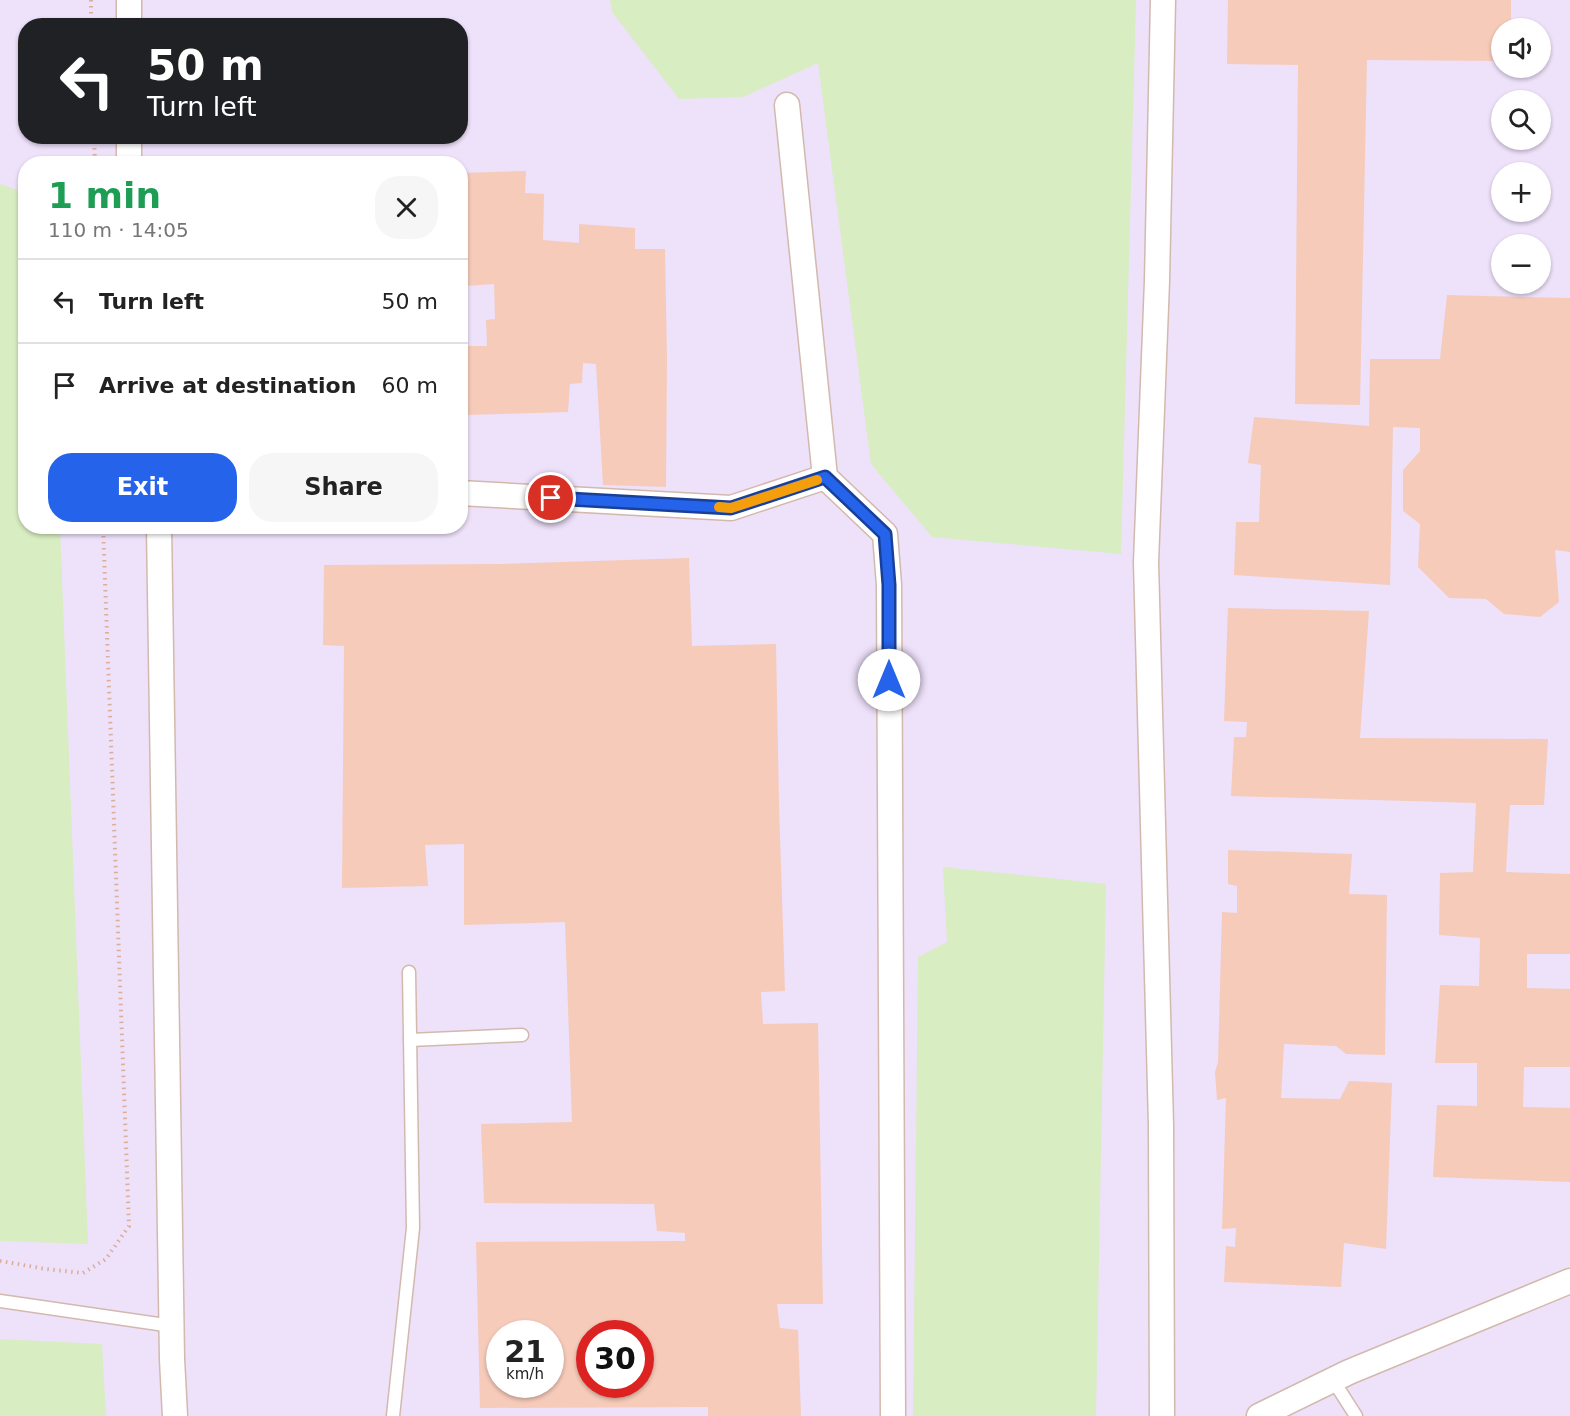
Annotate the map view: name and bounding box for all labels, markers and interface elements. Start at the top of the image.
map controls [1491,18,1551,294]
button: sound [1491,18,1551,78]
text: 50 m [147,41,264,90]
icon: left [48,42,126,120]
button: search [1491,90,1551,150]
text: Turn left [147,91,257,122]
button: + [1491,162,1551,222]
text: 1 min [48,175,161,216]
button: close [375,176,438,239]
text: 110 m · 14:05 [48,218,189,242]
button: − [1491,234,1551,294]
icon: left [48,285,81,318]
text: Turn left [99,289,204,314]
text: 50 m [382,289,438,314]
icon: arrive [48,369,81,402]
text: Arrive at destination [99,373,356,398]
text: 60 m [382,373,438,398]
button: Exit [48,453,237,522]
button: Share [249,453,438,522]
pin [525,472,576,523]
icon: arrive [534,481,567,514]
position arrow [857,648,921,712]
speed limit sign: 30 [576,1320,654,1398]
text: 21 [504,1334,546,1369]
text: km/h [506,1365,544,1383]

